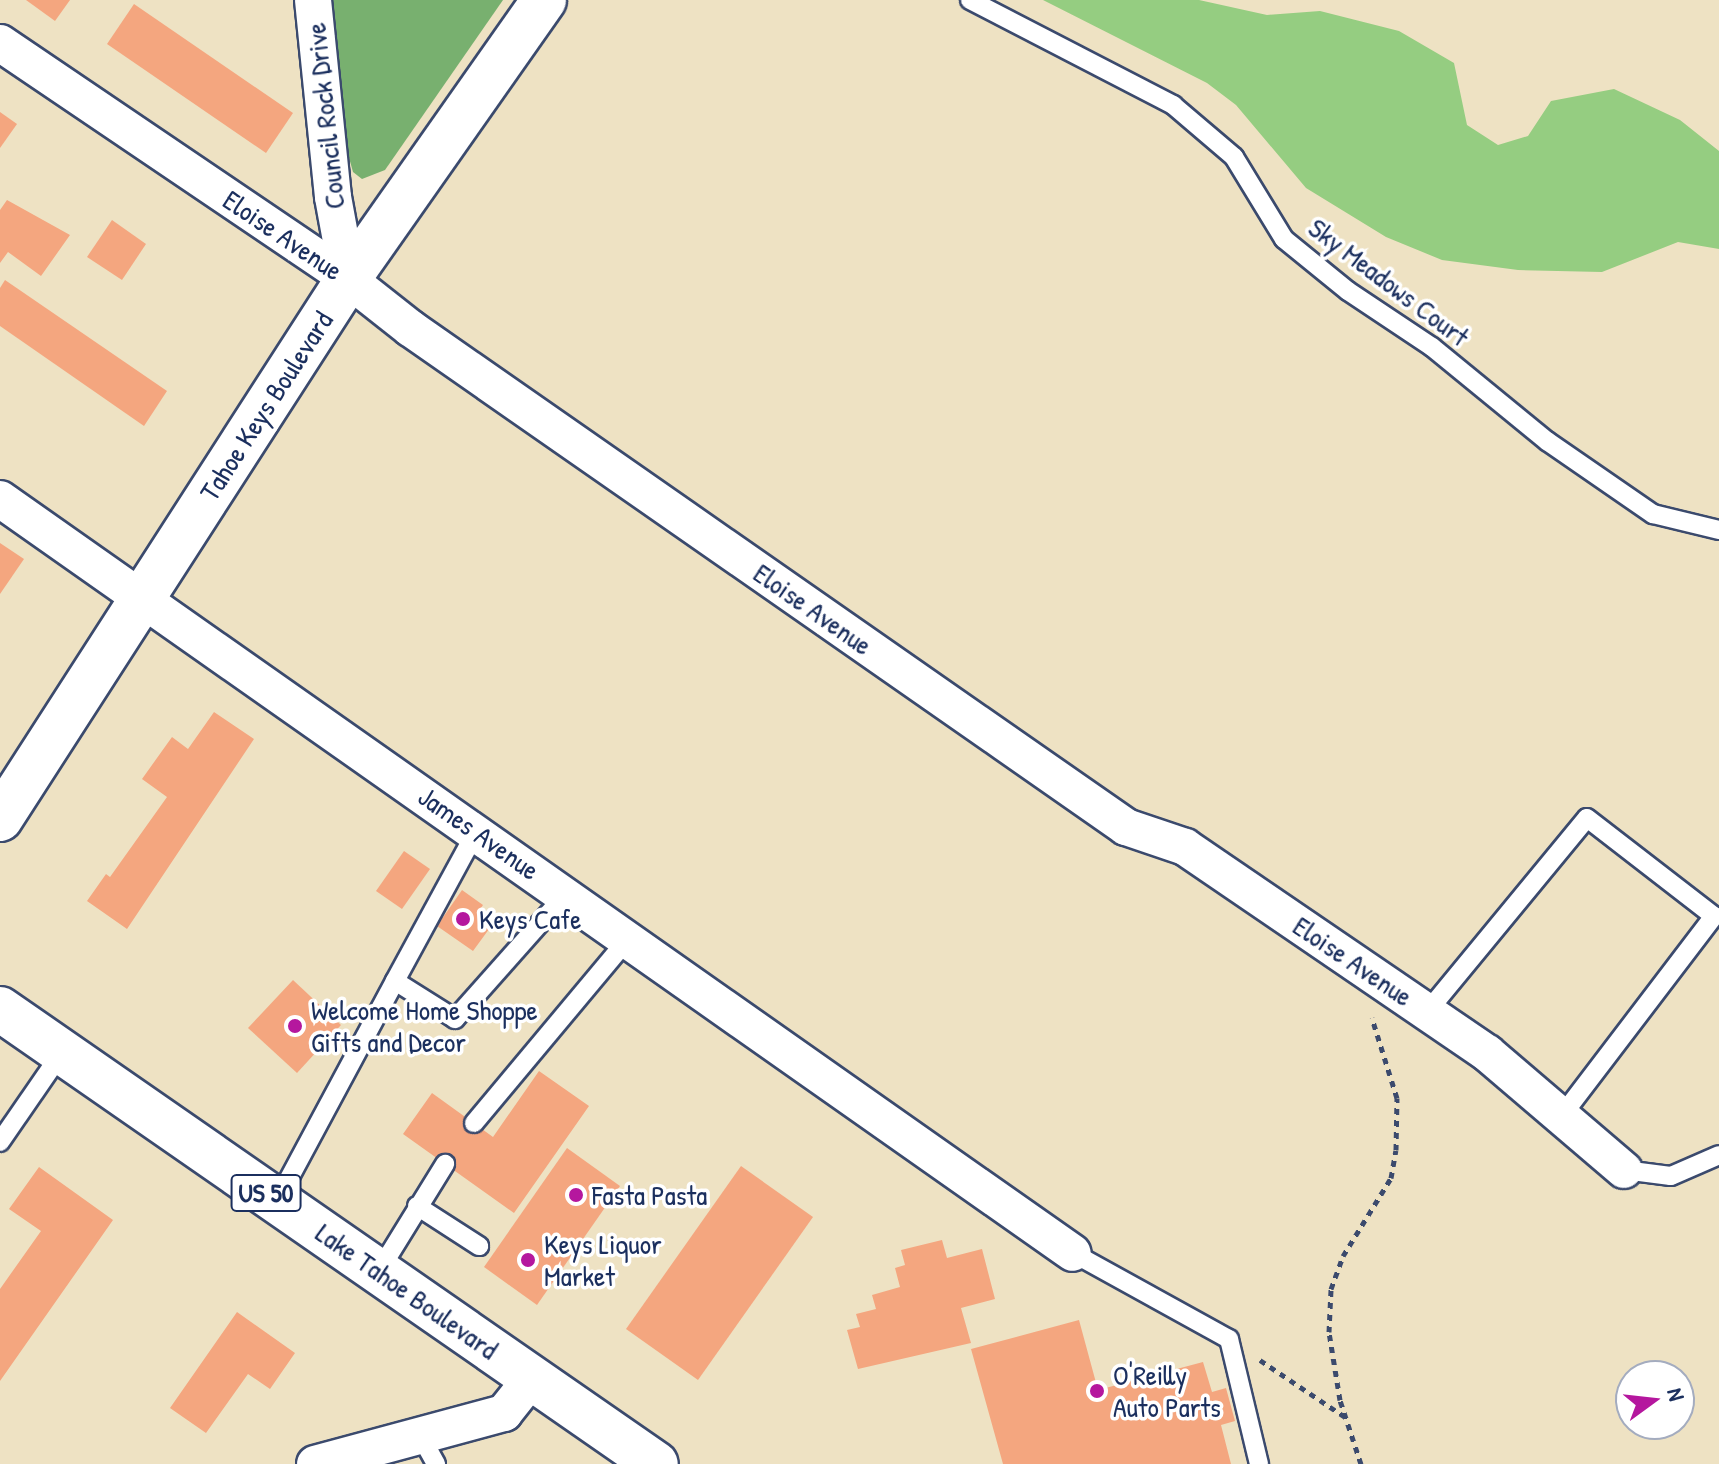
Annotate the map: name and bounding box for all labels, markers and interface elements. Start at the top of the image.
street label: Council Rock Drive [299,21,351,211]
street label: Eloise Avenue [217,183,349,287]
street label: Sky Meadows Court [1302,211,1476,353]
street label: Tahoe Keys Boulevard [192,305,340,507]
street label: Eloise Avenue [747,556,879,662]
street label: James Avenue [412,779,546,887]
place label: Keys Cafe [479,902,581,936]
street label: Eloise Avenue [1287,909,1419,1013]
marker: Keys Cafe [454,910,472,928]
place label: Welcome Home Shoppe Gifts and Decor [311,993,538,1059]
marker: Welcome Home Shoppe Gifts and Decor [286,1017,304,1035]
road number: US 50 [230,1171,302,1215]
place label: Fasta Pasta [592,1178,707,1212]
marker: Fasta Pasta [567,1186,585,1204]
street label: Lake Tahoe Boulevard [310,1216,504,1366]
place label: Keys Liquor Market [544,1227,662,1293]
marker: Keys Liquor Market [519,1251,537,1269]
place label: O'Reilly Auto Parts [1113,1358,1221,1424]
north arrow [1615,1360,1695,1440]
marker: O'Reilly Auto Parts [1088,1382,1106,1400]
text: N [1660,1385,1692,1404]

